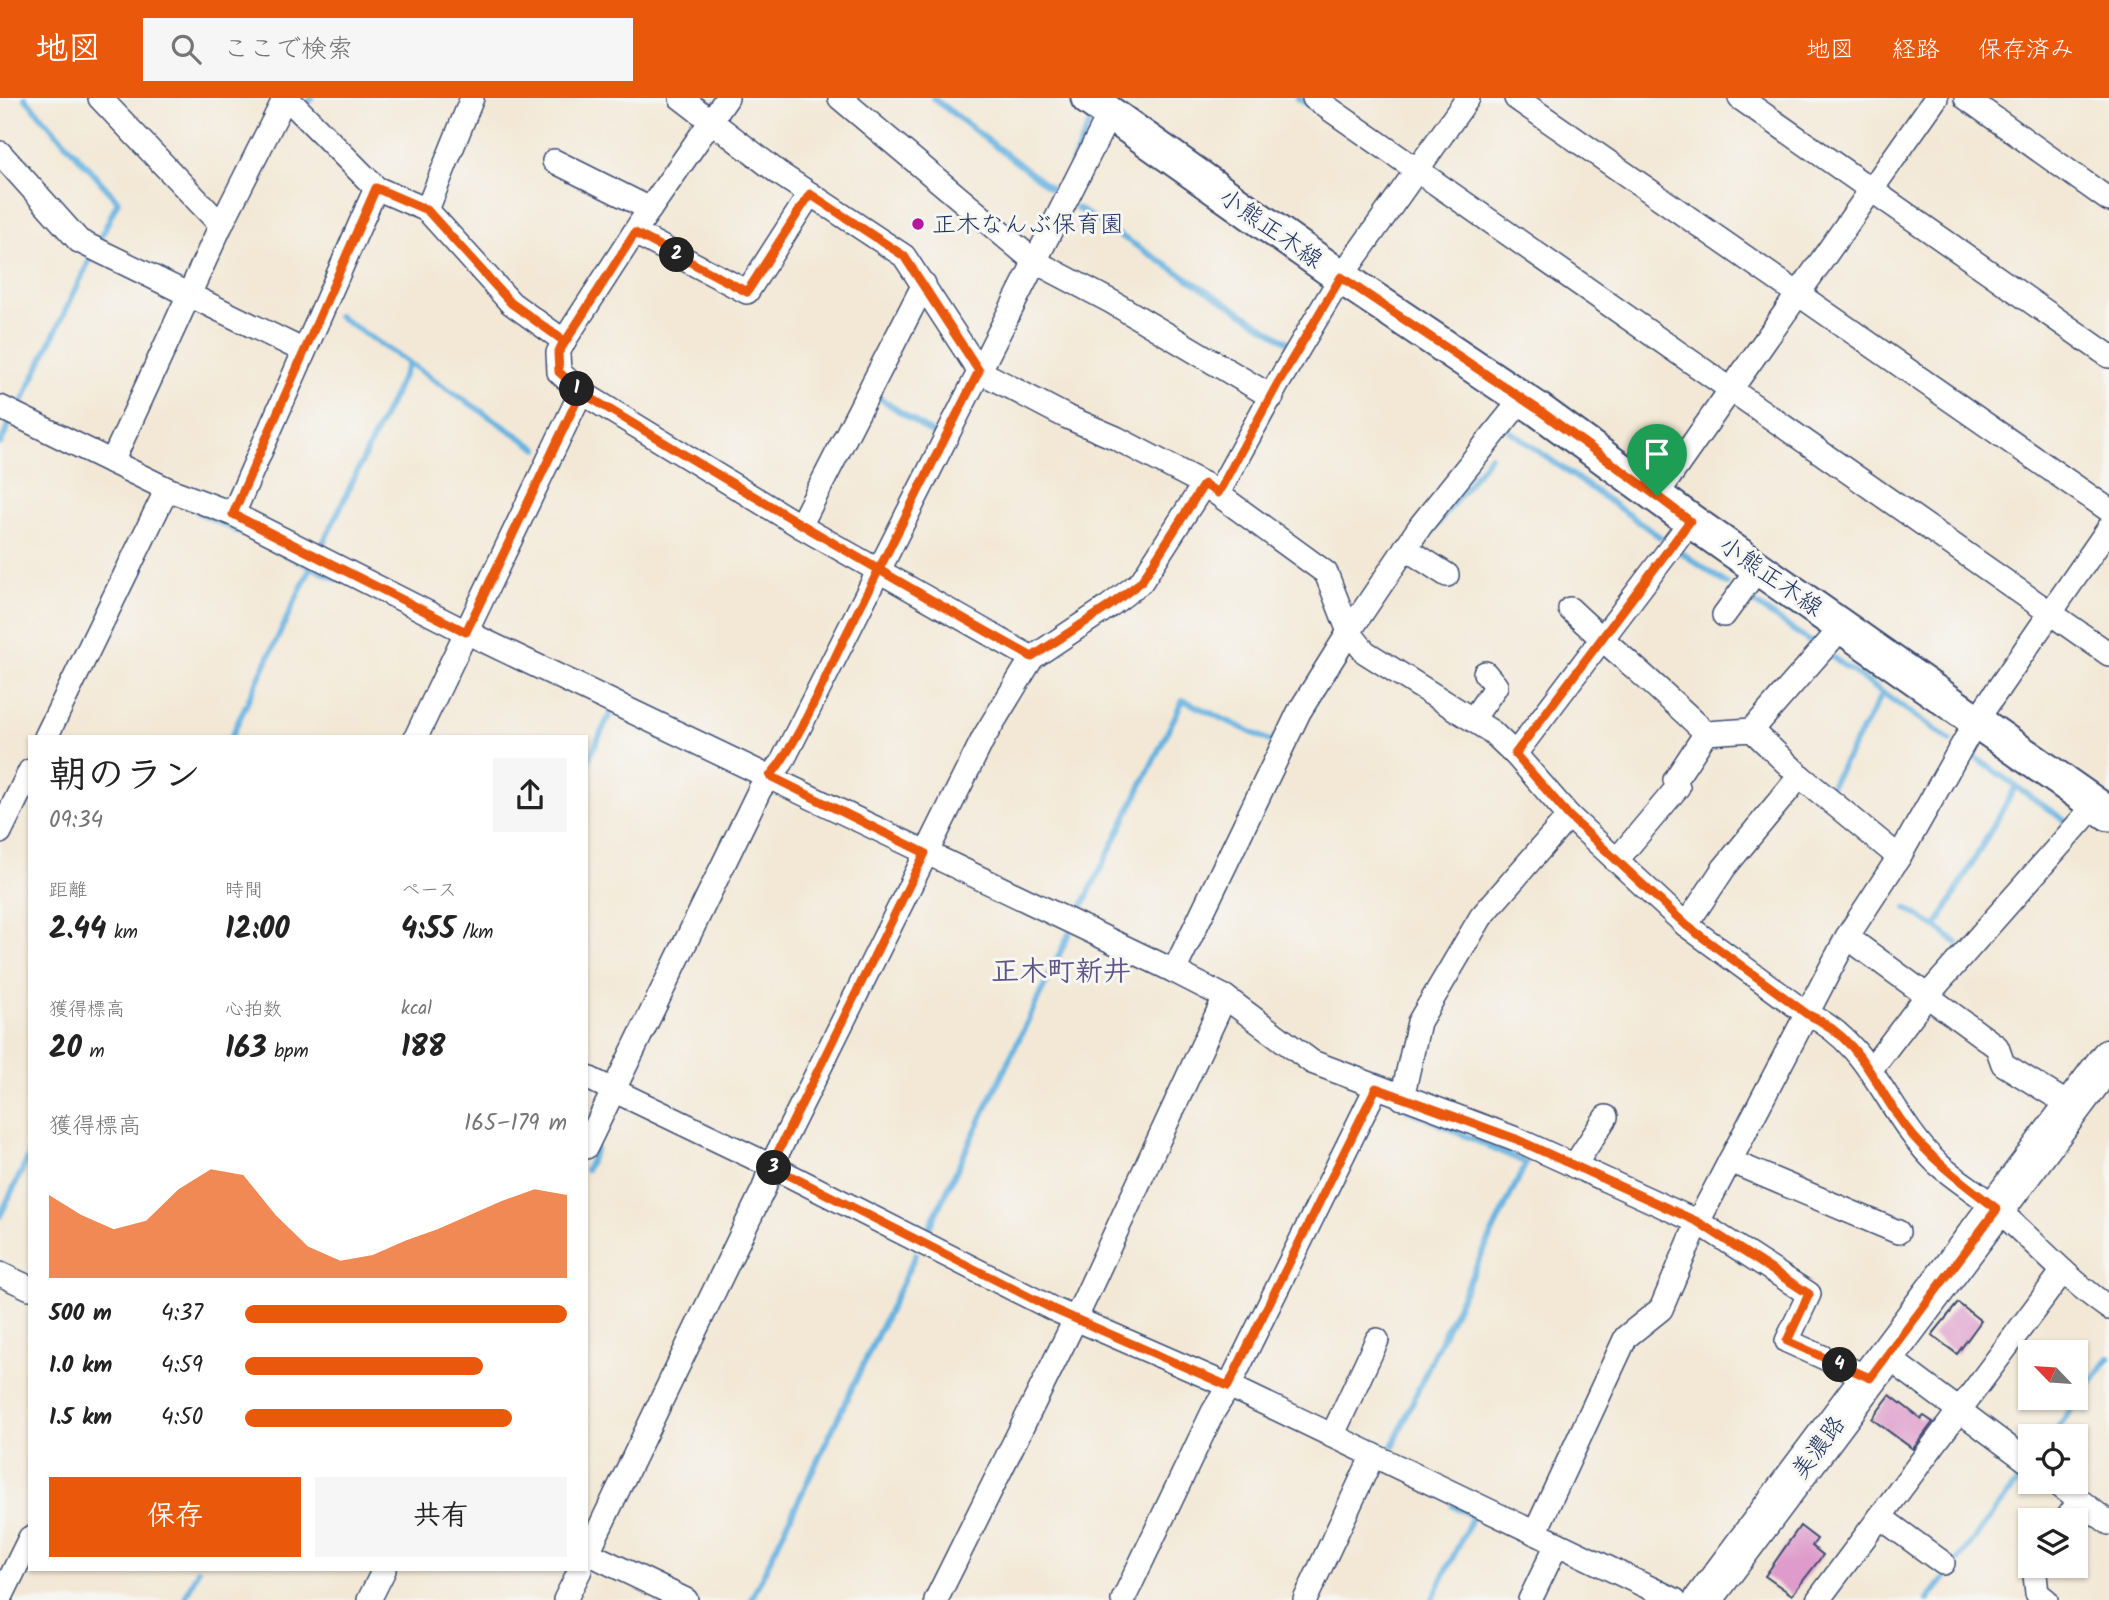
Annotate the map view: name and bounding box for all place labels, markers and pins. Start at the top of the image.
place label: 正木なんぶ保育園 [932,206,1124,245]
marker: 正木なんぶ保育園 [910,216,926,232]
pin: 2 [660,238,694,272]
pin: 1 [560,372,594,406]
pin [1627,424,1687,496]
pin: 3 [756,1150,792,1186]
pin: 4 [1822,1348,1857,1382]

